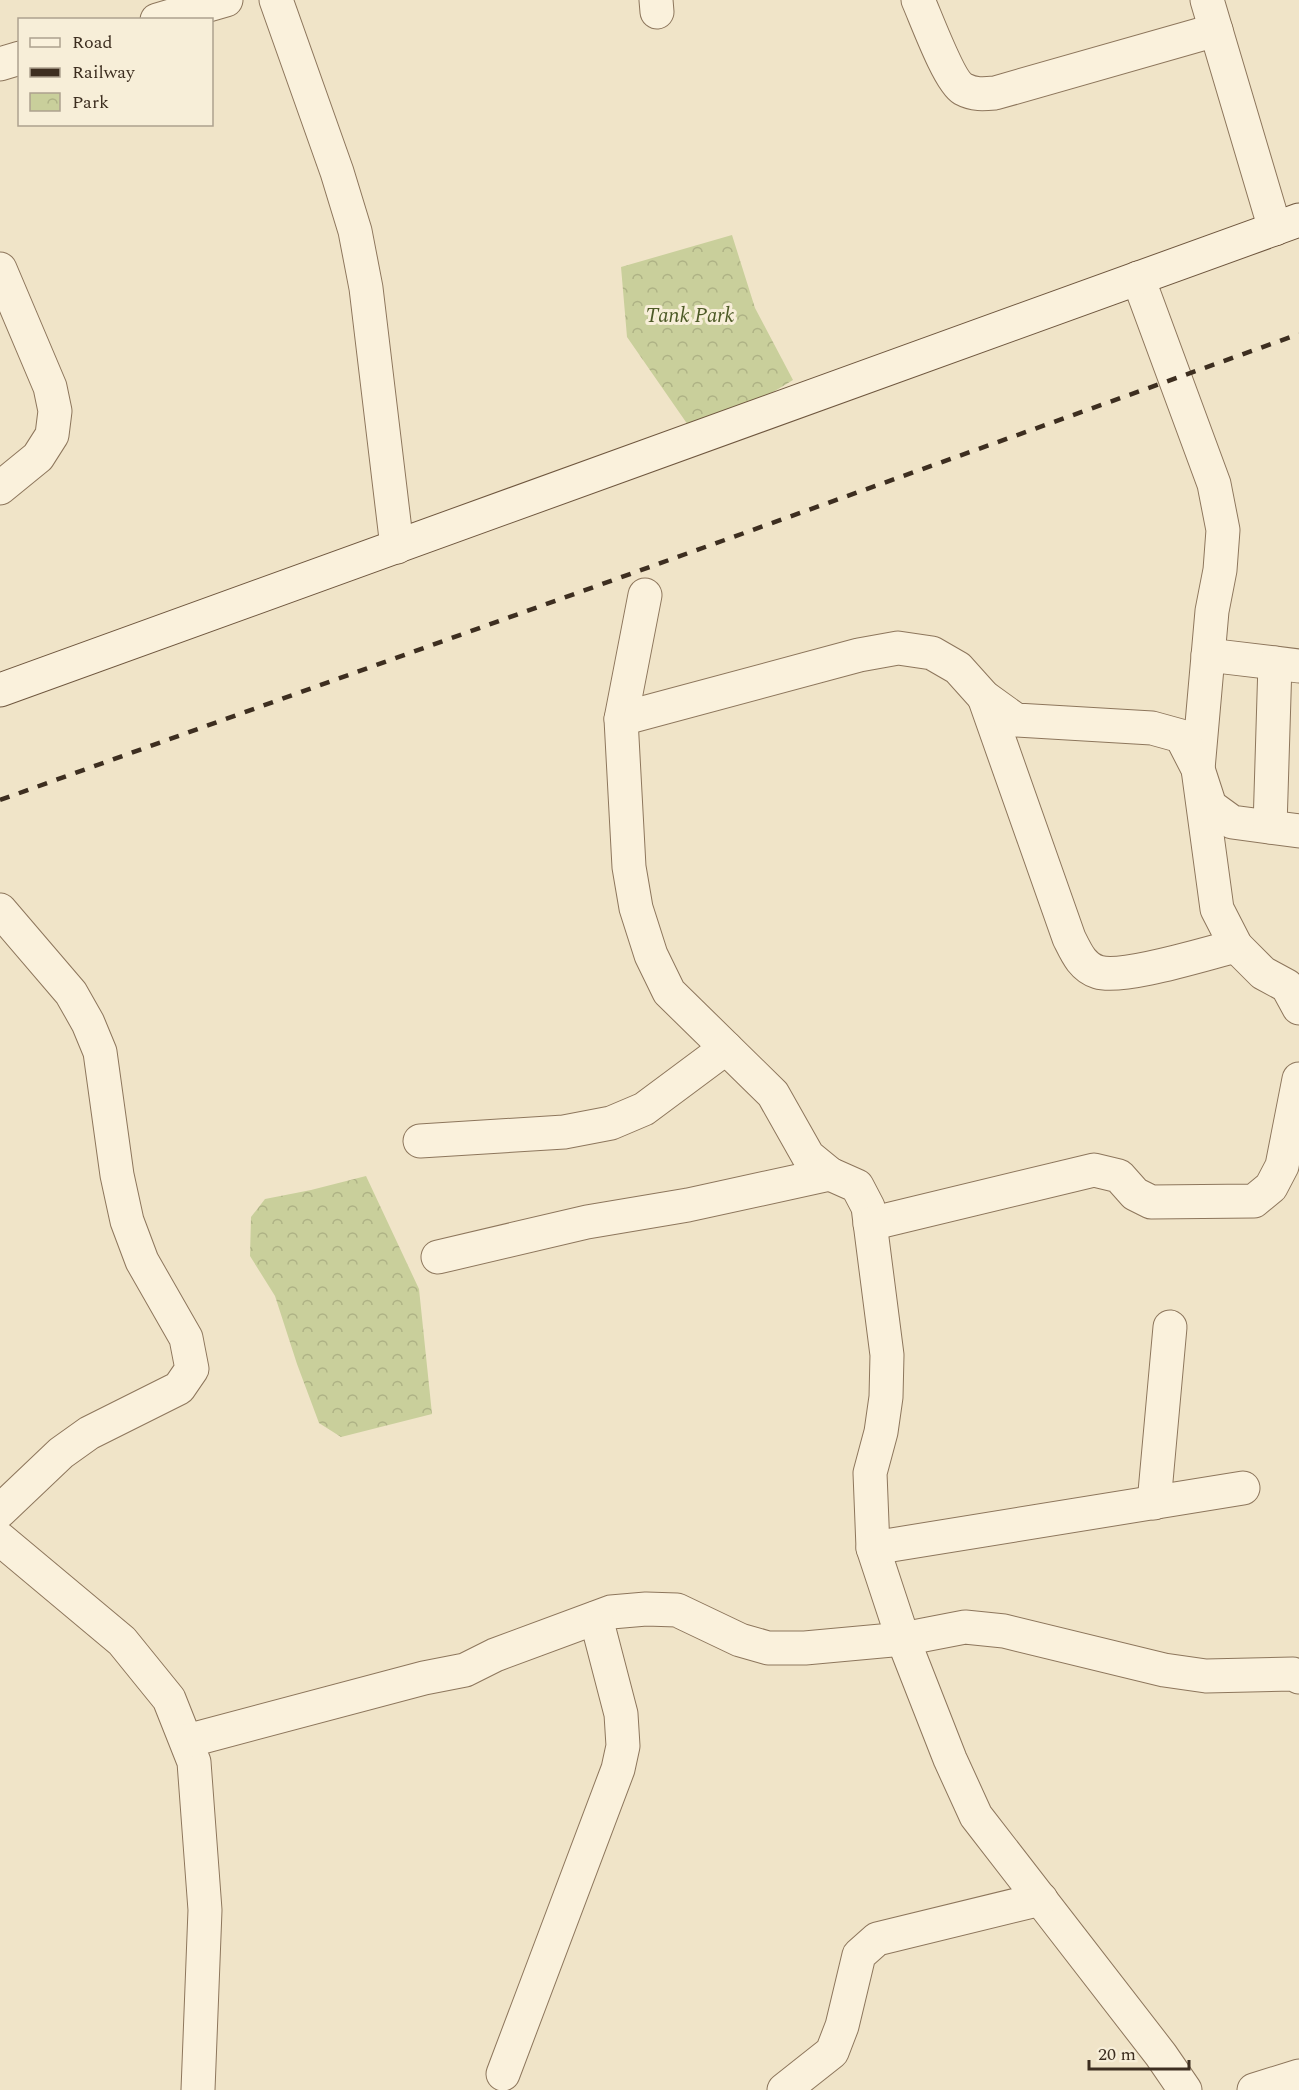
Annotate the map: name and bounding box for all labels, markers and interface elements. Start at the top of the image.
legend [18,18,213,126]
text: Road [72,29,113,56]
text: Railway [72,59,136,86]
text: Park [72,89,109,116]
park label: Tank Park [646,300,735,332]
scale bar [1089,2033,1190,2071]
text: 20 m [1098,2041,1136,2068]

